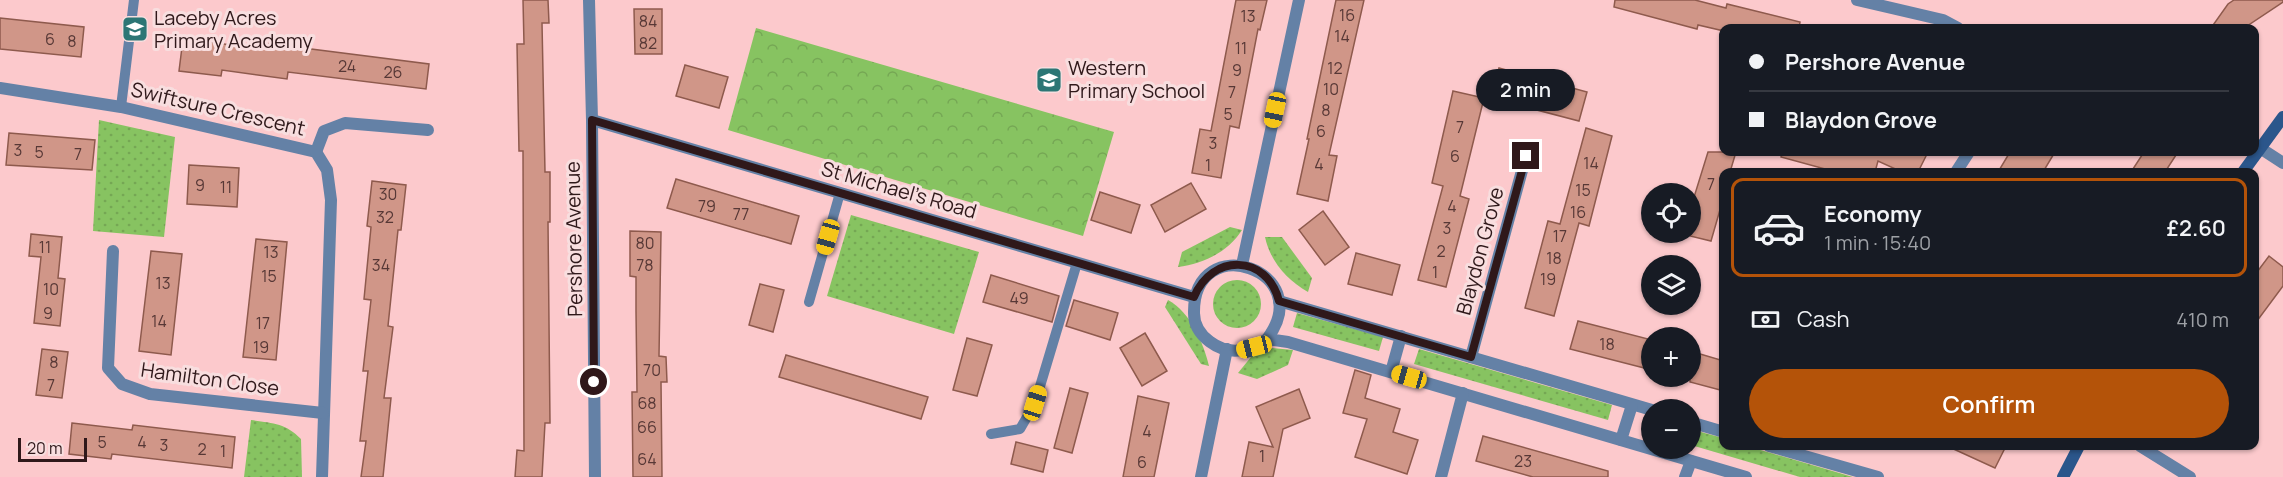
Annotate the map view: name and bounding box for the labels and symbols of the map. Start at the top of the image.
place label: Laceby Acres Primary Academy [154,4,313,54]
house number: 16 [1339,4,1355,26]
house number: 13 [1240,5,1256,27]
house number: 84 [639,10,657,32]
school or university icon: Laceby Acres Primary Academy [120,14,150,44]
house number: 14 [1334,25,1350,47]
house number: 6 [45,28,55,50]
house number: 8 [67,30,77,52]
house number: 82 [639,32,657,54]
house number: 11 [1235,37,1247,59]
place label: Western Primary School [1068,54,1205,104]
house number: 24 [338,55,356,77]
house number: 12 [1327,57,1343,79]
house number: 9 [1232,59,1242,81]
house number: 26 [383,61,403,83]
school or university icon: Western Primary School [1034,65,1064,95]
callout: 2 min [1476,69,1576,111]
street label: Swiftsure Crescent [128,75,308,142]
house number: 10 [1323,78,1339,100]
house number: 7 [1228,81,1236,103]
car [1262,91,1288,129]
house number: 8 [1321,99,1331,121]
house number: 5 [1223,103,1233,125]
house number: 7 [1456,116,1464,138]
house number: 6 [1316,120,1326,142]
house number: 3 [1209,132,1217,154]
house number: 3 [14,139,22,161]
house number: 5 [34,141,44,163]
route end [1512,142,1539,169]
house number: 7 [74,143,82,165]
house number: 6 [1450,145,1460,167]
house number: 14 [1583,152,1599,174]
house number: 4 [1314,153,1324,175]
street label: St Michael's Road [818,154,980,225]
house number: 1 [1205,154,1211,176]
street label: Pershore Avenue [559,161,588,317]
house number: 7 [1707,173,1715,195]
house number: 9 [195,174,205,196]
house number: 11 [220,176,232,198]
house number: 15 [1575,179,1591,201]
house number: 30 [379,183,397,205]
street label: Blaydon Grove [1450,184,1510,318]
house number: 79 [698,195,716,217]
house number: 4 [1447,195,1457,217]
house number: 16 [1570,201,1586,223]
house number: 77 [733,203,749,225]
house number: 32 [376,206,394,228]
car [814,217,842,257]
house number: 3 [1443,217,1451,239]
house number: 17 [1553,225,1567,247]
house number: 80 [635,232,655,254]
house number: 11 [39,236,51,258]
house number: 2 [1436,240,1446,262]
house number: 13 [263,241,279,263]
house number: 18 [1546,247,1562,269]
house number: 34 [372,254,390,276]
house number: 78 [636,254,654,276]
house number: 1 [1432,261,1438,283]
house number: 15 [261,265,277,287]
house number: 19 [1540,268,1556,290]
house number: 13 [155,272,171,294]
house number: 10 [43,278,59,300]
house number: 49 [1009,287,1029,309]
house number: 9 [43,302,53,324]
house number: 14 [151,310,167,332]
house number: 17 [256,312,270,334]
house number: 18 [1599,333,1615,355]
car [1234,334,1274,360]
house number: 19 [253,336,269,358]
house number: 8 [49,351,59,373]
street label: Hamilton Close [139,355,281,402]
house number: 70 [643,359,661,381]
car [1389,363,1429,391]
route start [580,368,607,395]
house number: 7 [47,374,55,396]
car [1021,383,1049,423]
house number: 68 [637,392,657,414]
house number: 66 [637,416,657,438]
house number: 4 [1142,420,1152,442]
house number: 5 [97,431,107,453]
house number: 4 [137,431,147,453]
house number: 3 [160,434,168,456]
scale bar [18,435,87,462]
house number: 2 [197,438,207,460]
house number: 1 [220,440,226,462]
house number: 1 [1259,445,1265,467]
house number: 64 [637,448,657,470]
house number: 23 [1514,450,1532,472]
house number: 6 [1137,451,1147,473]

